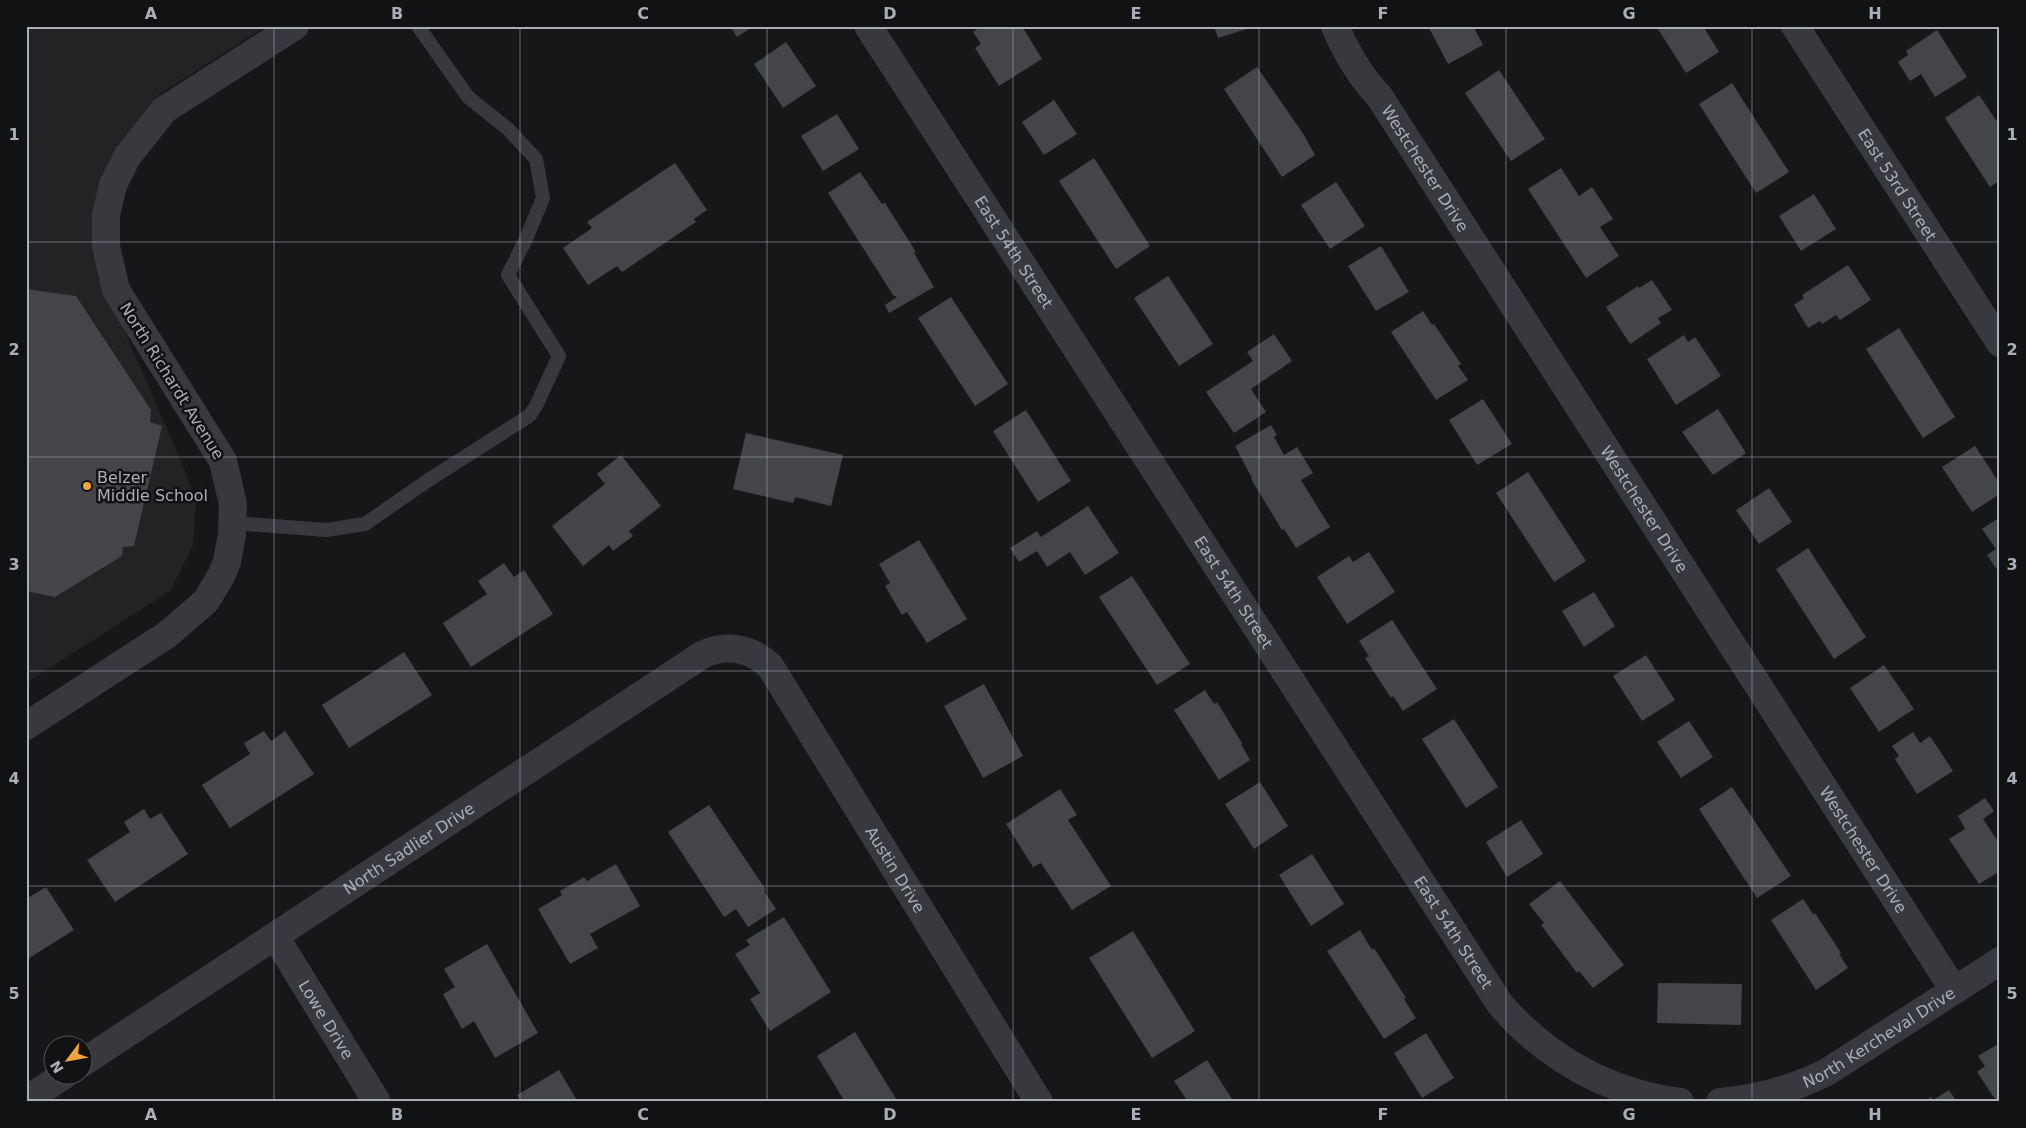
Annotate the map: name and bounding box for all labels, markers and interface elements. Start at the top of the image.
text: A [145,4,158,23]
text: B [391,4,403,23]
text: C [637,4,649,23]
text: D [883,4,897,23]
text: E [1131,4,1141,23]
text: F [1378,4,1388,23]
text: G [1622,4,1636,23]
text: H [1868,4,1882,23]
street label: Westchester Drive [1378,101,1473,235]
text: 1 [8,125,20,144]
street label: East 53rd Street [1854,125,1941,245]
text: 1 [2006,125,2018,144]
street label: East 54th Street [971,192,1057,312]
street label: North Richardt Avenue [116,299,228,463]
text: 2 [8,340,20,359]
text: 2 [2006,340,2018,359]
street label: Westchester Drive [1597,442,1692,576]
place label: Belzer Middle School [97,468,208,505]
marker: Belzer Middle School [81,480,93,492]
street label: East 54th Street [1191,532,1277,652]
text: 3 [8,555,20,574]
text: 3 [2006,555,2018,574]
text: 4 [8,769,20,788]
text: 4 [2006,769,2018,788]
street label: Westchester Drive [1816,783,1911,916]
street label: North Sadlier Drive [339,798,478,898]
street label: Austin Drive [862,823,929,916]
street label: East 54th Street [1410,872,1497,992]
street label: Lowe Drive [295,977,358,1062]
street label: North Kercheval Drive [1800,983,1959,1091]
text: 5 [8,984,20,1003]
text: 5 [2006,984,2018,1003]
north arrow [42,1036,92,1086]
text: N [47,1058,67,1076]
text: A [145,1105,158,1124]
text: B [391,1105,403,1124]
text: C [637,1105,649,1124]
text: D [883,1105,897,1124]
text: E [1131,1105,1141,1124]
text: F [1378,1105,1388,1124]
text: G [1622,1105,1636,1124]
text: H [1868,1105,1882,1124]

